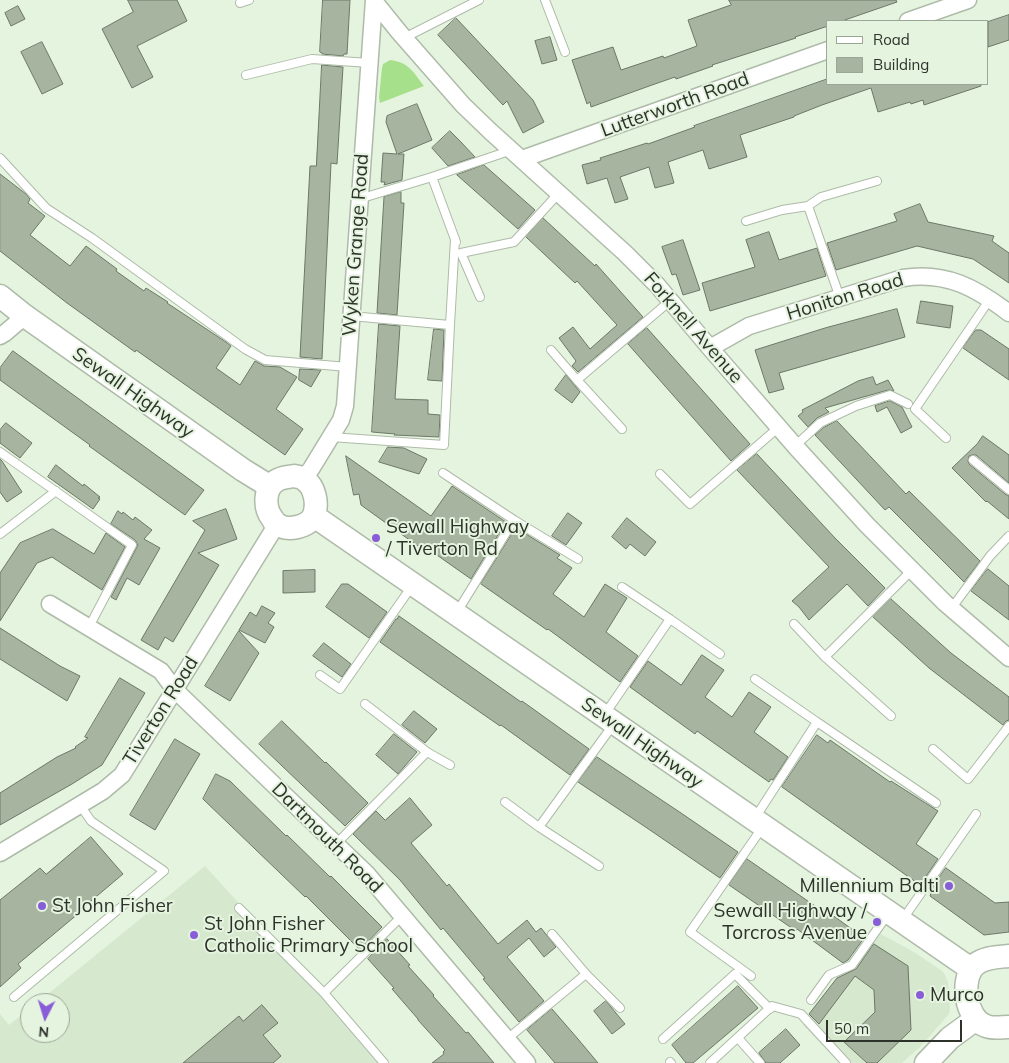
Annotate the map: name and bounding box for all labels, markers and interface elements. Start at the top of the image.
legend [826,20,989,85]
text: Road [873,30,910,49]
text: Building [873,55,929,74]
street label: Lutterworth Road [598,68,752,142]
street label: Wyken Grange Road [338,153,374,337]
street label: Forknell Avenue [639,268,747,388]
street label: Honiton Road [784,268,906,326]
street label: Sewall Highway [68,343,198,443]
place label: Sewall Highway / Tiverton Rd [386,516,529,560]
marker: Sewall Highway / Tiverton Rd [370,532,382,544]
street label: Tiverton Road [119,652,203,770]
street label: Sewall Highway [577,693,707,793]
street label: Dartmouth Road [267,778,387,898]
place label: Millennium Balti [799,875,939,897]
marker: Millennium Balti [943,880,955,892]
place label: St John Fisher [52,895,173,917]
marker: St John Fisher [36,900,48,912]
place label: Sewall Highway / Torcross Avenue [714,900,867,944]
place label: St John Fisher Catholic Primary School [204,913,413,957]
marker: Sewall Highway / Torcross Avenue [871,916,883,928]
marker: St John Fisher Catholic Primary School [188,929,200,941]
place label: Murco [930,984,984,1006]
marker: Murco [914,989,926,1001]
north arrow [20,993,70,1043]
scale bar [829,1010,965,1042]
text: 50 m [834,1019,869,1038]
text: N [38,1023,50,1041]

